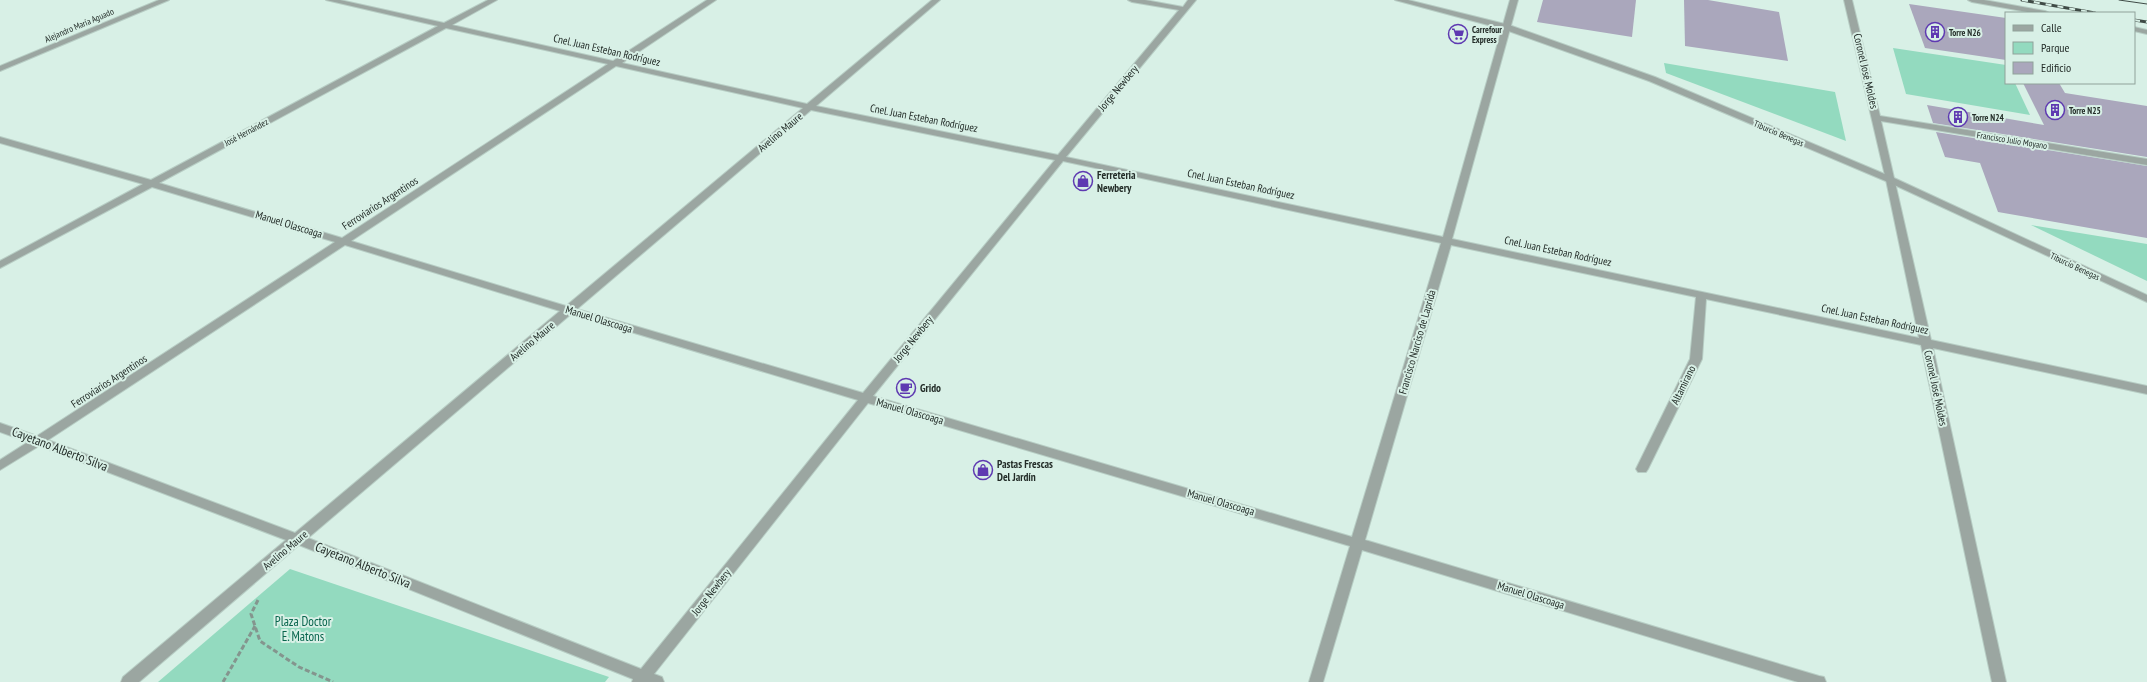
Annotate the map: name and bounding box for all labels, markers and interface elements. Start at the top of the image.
street label: Alejandro María Aguado [43,5,116,45]
legend [2005,12,2135,84]
text: Calle [2041,20,2062,35]
building icon: Torre N26 [1924,21,1946,43]
supermarket icon: Carrefour Express [1447,23,1469,45]
place label: Carrefour Express [1472,24,1502,45]
place label: Torre N26 [1949,27,1981,38]
street label: Cnel. Juan Esteban Rodríguez [552,31,662,69]
street label: Coronel José Moldes [1851,32,1882,110]
text: Parque [2041,40,2070,55]
text: Edificio [2041,60,2071,75]
street label: Jorge Newbery [1094,62,1142,114]
building icon: Torre N25 [2044,99,2066,121]
street label: Cnel. Juan Esteban Rodríguez [869,101,979,135]
place label: Torre N25 [2069,105,2101,116]
building icon: Torre N24 [1947,106,1969,128]
street label: Avelino Maure [755,109,806,155]
place label: Torre N24 [1972,112,2004,123]
street label: José Hernández [221,116,270,149]
street label: Tiburcio Benegas [1752,118,1806,148]
street label: Francisco Julio Moyano [1976,129,2048,151]
street label: Cnel. Juan Esteban Rodríguez [1186,166,1296,202]
place label: Ferreteria Newbery [1097,168,1136,195]
shop icon: Ferreteria Newbery [1072,170,1094,192]
street label: Ferroviarios Argentinos [339,173,421,233]
street label: Manuel Olascoaga [254,207,324,241]
street label: Cnel. Juan Esteban Rodríguez [1503,233,1613,269]
street label: Tiburcio Benegas [2049,250,2101,282]
street label: Francisco Narciso de Laprida [1395,288,1439,396]
street label: Cnel. Juan Esteban Rodríguez [1820,301,1930,337]
street label: Manuel Olascoaga [564,302,634,336]
street label: Jorge Newbery [890,312,936,366]
street label: Avelino Maure [507,318,558,364]
street label: Coronel José Moldes [1921,349,1951,427]
street label: Ferroviarios Argentinos [68,351,150,411]
street label: Altamirano [1668,363,1699,407]
cafe icon: Grido [895,377,917,399]
place label: Grido [920,381,941,395]
street label: Manuel Olascoaga [875,395,945,427]
street label: Cayetano Alberto Silva [10,423,110,475]
place label: Pastas Frescas Del Jardín [997,457,1053,484]
shop icon: Pastas Frescas Del Jardín [972,459,994,481]
street label: Manuel Olascoaga [1186,486,1256,518]
street label: Avelino Maure [260,527,311,573]
street label: Cayetano Alberto Silva [313,538,413,592]
street label: Jorge Newbery [688,565,734,619]
street label: Manuel Olascoaga [1496,578,1566,612]
park label: Plaza Doctor E. Matons [275,613,332,645]

